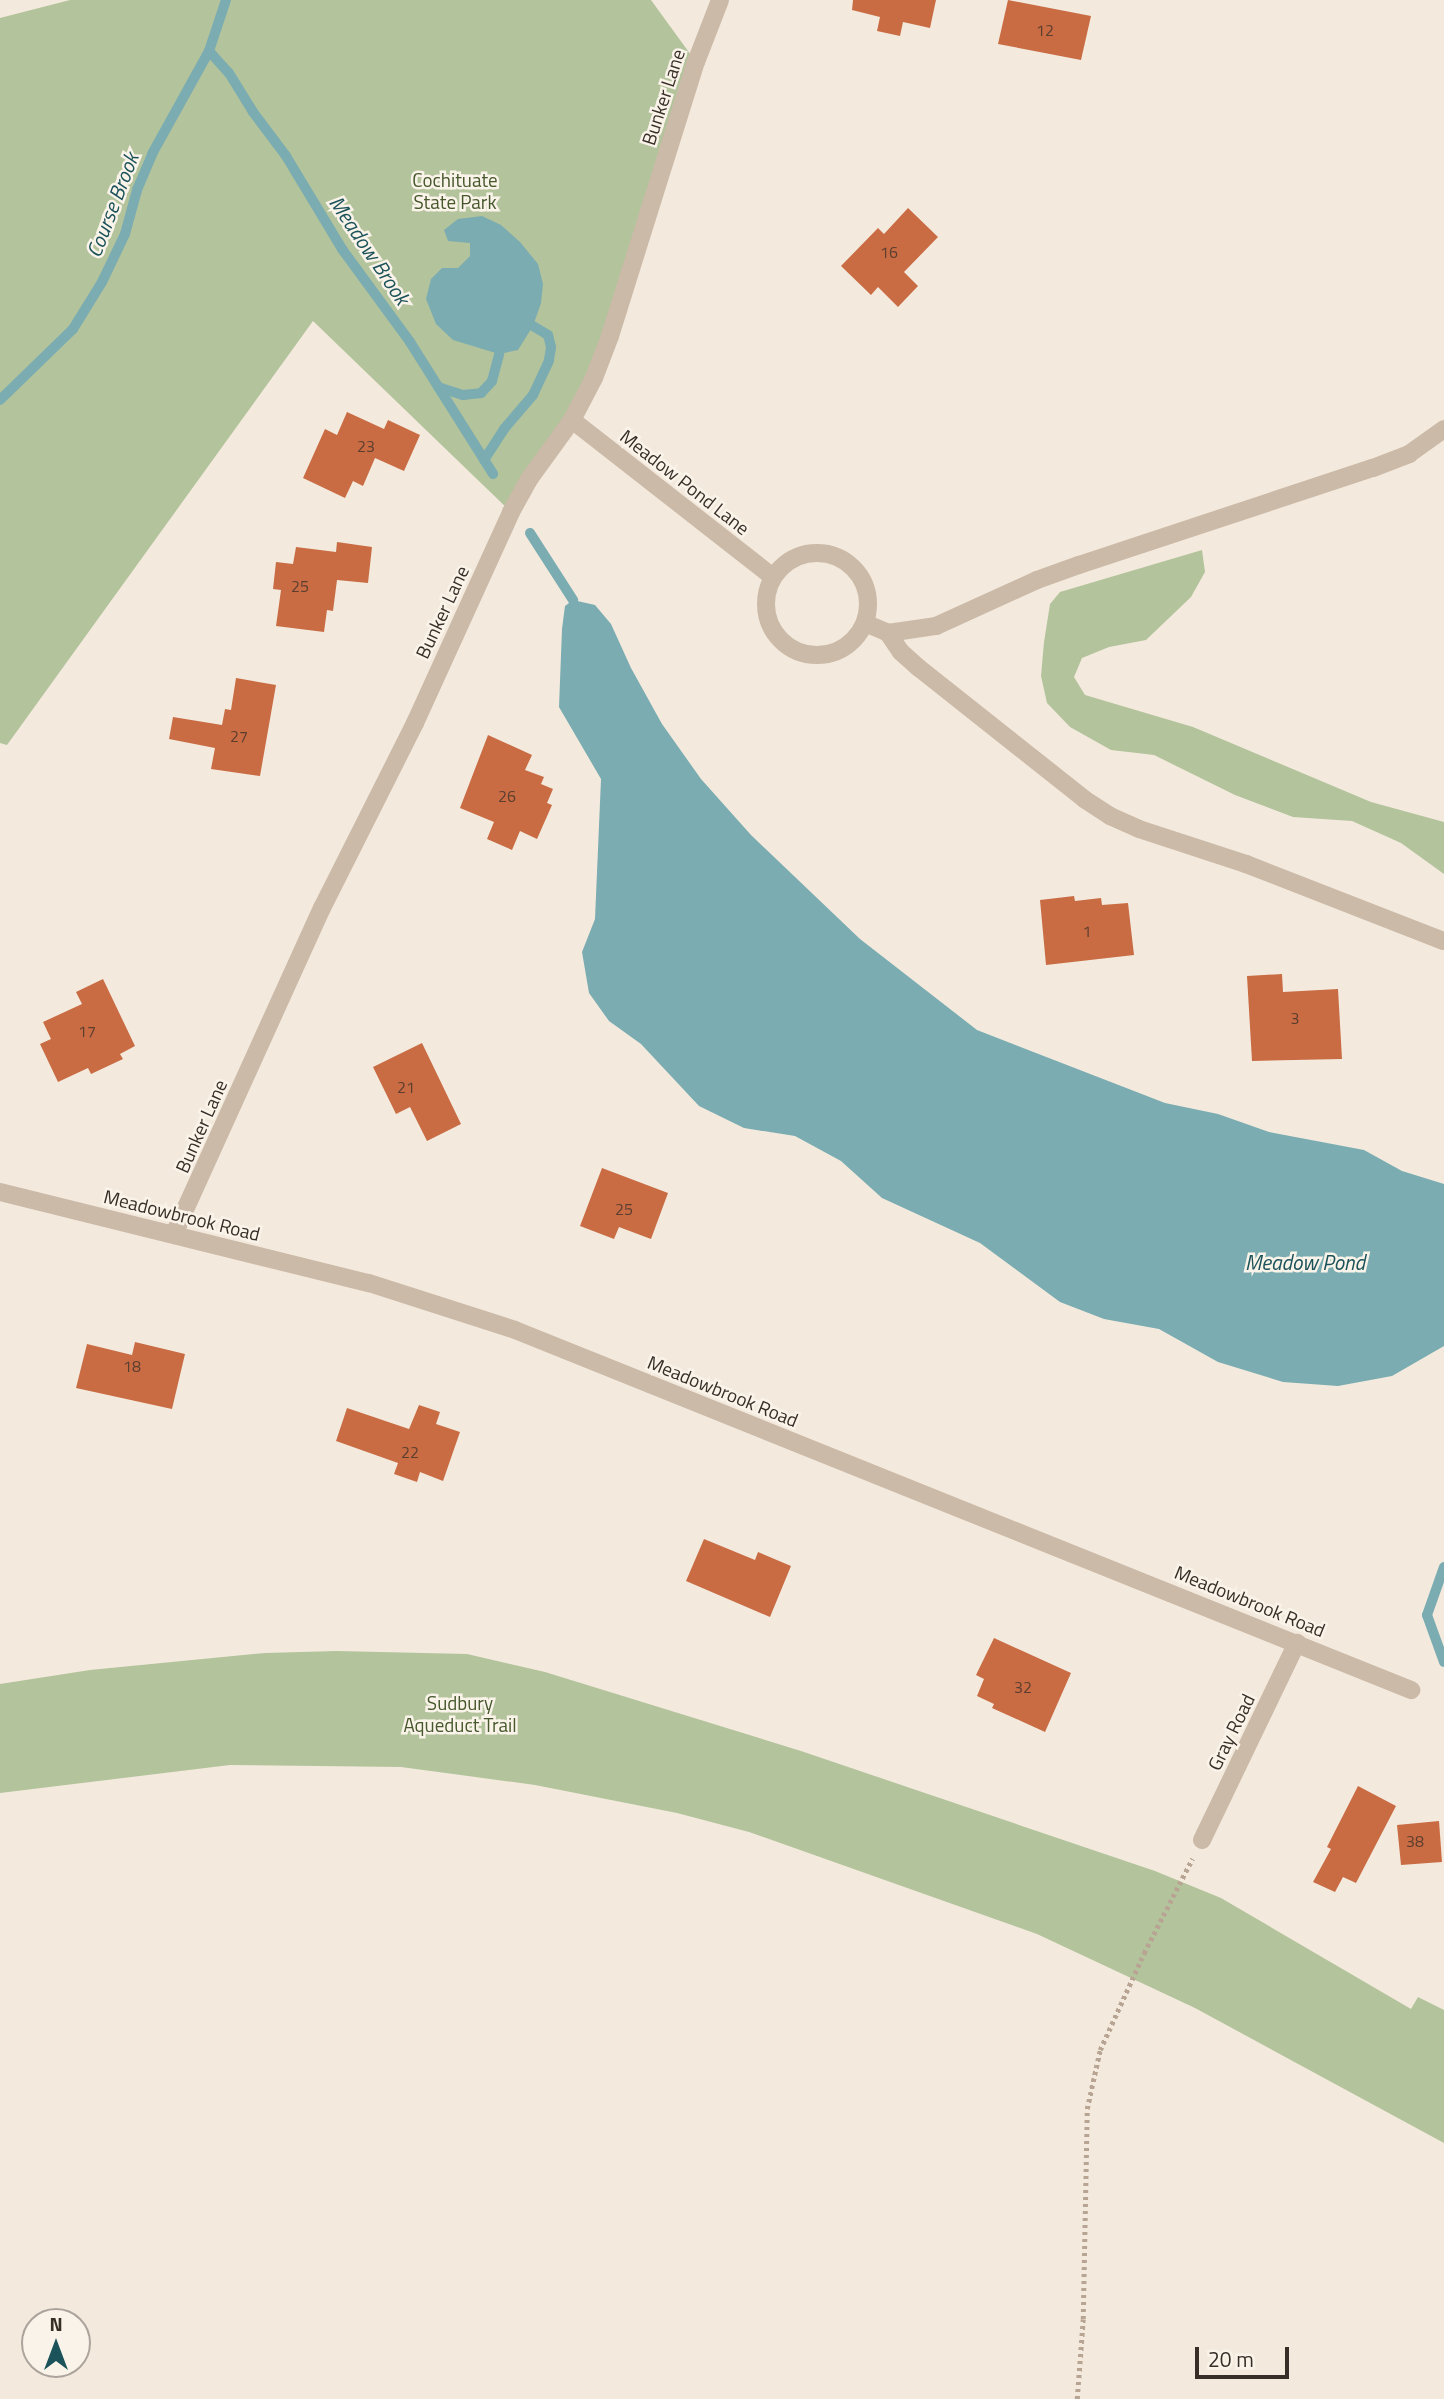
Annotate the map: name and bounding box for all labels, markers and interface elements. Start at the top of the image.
house number: 12 [1036,20,1054,40]
street label: Bunker Lane [637,46,689,148]
water label: Course Brook [81,149,143,261]
park label: Cochituate State Park [412,169,498,213]
water label: Meadow Brook [324,191,416,309]
house number: 16 [880,242,898,262]
street label: Meadow Pond Lane [616,424,754,540]
house number: 23 [357,436,375,456]
street label: Bunker Lane [411,562,473,662]
house number: 25 [291,576,309,596]
house number: 27 [230,726,248,746]
house number: 26 [498,786,516,806]
house number: 1 [1083,921,1091,941]
house number: 3 [1291,1008,1299,1028]
house number: 17 [78,1021,96,1041]
street label: Bunker Lane [170,1076,232,1176]
house number: 21 [397,1077,415,1097]
street label: Meadowbrook Road [101,1185,263,1245]
house number: 25 [615,1199,633,1219]
water label: Meadow Pond [1245,1249,1365,1275]
street label: Meadowbrook Road [644,1350,802,1432]
house number: 18 [123,1356,141,1376]
house number: 22 [401,1442,419,1462]
street label: Meadowbrook Road [1171,1560,1329,1642]
house number: 32 [1014,1677,1032,1697]
street label: Gray Road [1203,1690,1259,1774]
park label: Sudbury Aqueduct Trail [403,1692,517,1736]
house number: 38 [1406,1831,1424,1851]
north arrow [21,2308,91,2378]
text: N [49,2309,63,2338]
scale bar [1199,2332,1294,2376]
text: 20 m [1208,2343,1254,2375]

